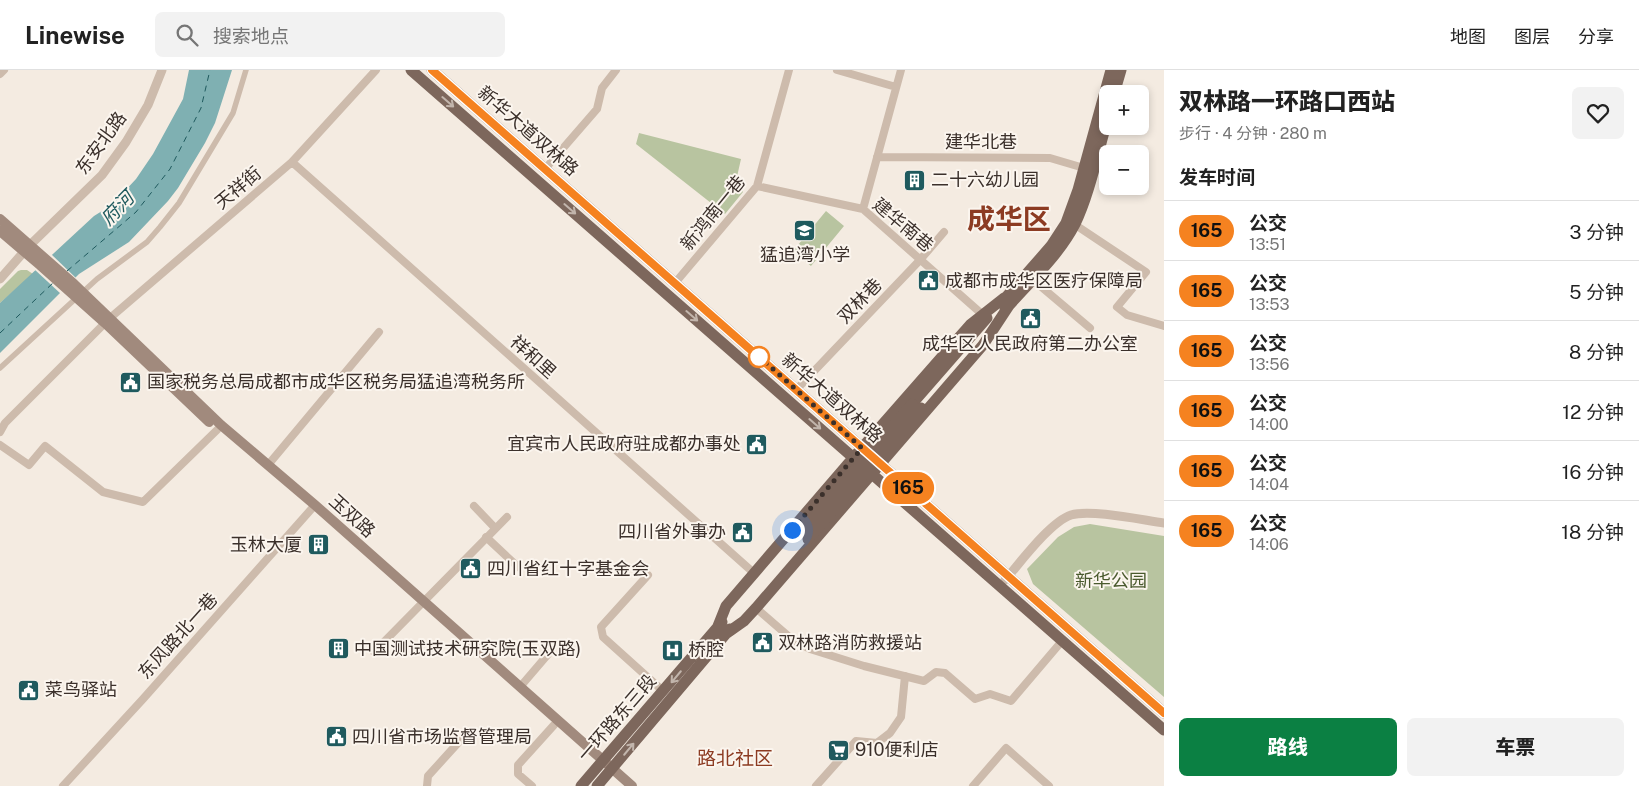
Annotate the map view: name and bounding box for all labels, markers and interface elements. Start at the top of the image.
search box [155,12,505,57]
text: Linewise [25,21,125,49]
icon: search [173,21,201,49]
text: 搜索地点 [213,25,289,47]
text: 地图 [1450,26,1486,47]
text: 图层 [1514,26,1550,47]
text: 分享 [1578,26,1614,47]
street label: 新华大道双林路 [474,81,583,180]
map controls [1099,85,1149,195]
button: + [1099,85,1149,135]
text: 双林路一环路口西站 [1179,87,1395,115]
button: heart [1572,87,1624,139]
one-way arrow [442,96,455,108]
street label: 东安北路 [71,107,130,178]
text: 步行 · 4 分钟 · 280 m [1179,124,1327,143]
street label: 建华北巷 [945,131,1017,152]
button: − [1099,145,1149,195]
street label: 天祥街 [210,162,265,213]
text: 发车时间 [1179,166,1255,188]
building icon: 二十六幼儿园 [903,168,927,192]
place label: 二十六幼儿园 [931,169,1039,190]
street label: 新鸿南一巷 [676,171,749,254]
water label: 府河 [96,184,141,229]
street label: 建华南巷 [869,193,938,256]
district label: 成华区 [967,202,1051,235]
one-way arrow [564,204,577,215]
text: 公交 [1249,212,1287,234]
school or university icon: 猛追湾小学 [793,218,817,242]
text: 165 [1191,220,1222,241]
text: 3 分钟 [1569,221,1624,243]
text: 13:51 [1249,235,1286,254]
place label: 猛追湾小学 [760,244,850,265]
public building icon: 成都市成华区医疗保障局 [917,269,941,293]
place label: 成都市成华区医疗保障局 [945,270,1143,291]
text: 公交 [1249,272,1287,294]
street label: 双林巷 [833,274,886,327]
text: 165 [1191,280,1222,301]
text: 5 分钟 [1569,281,1624,303]
text: 13:53 [1249,295,1290,314]
public building icon: 成华区人民政府第二办公室 [1018,307,1042,331]
one-way arrow [686,311,699,322]
street label: 祥和里 [506,331,560,382]
text: 公交 [1249,332,1287,354]
place label: 成华区人民政府第二办公室 [922,333,1138,354]
text: 165 [1191,340,1222,361]
text: 8 分钟 [1569,341,1624,363]
unlabelled marker [748,346,770,368]
street label: 新华大道双林路 [778,348,887,447]
text: 13:56 [1249,355,1289,374]
public building icon: 国家税务总局成都市成华区税务局猛追湾税务所 [119,370,143,394]
place label: 国家税务总局成都市成华区税务局猛追湾税务所 [147,371,525,392]
text: 公交 [1249,392,1287,414]
text: 165 [1191,400,1222,421]
text: 12 分钟 [1562,401,1624,423]
text: 14:00 [1249,415,1289,434]
one-way arrow [808,418,821,429]
public building icon: 宜宾市人民政府驻成都办事处 [745,432,769,456]
place label: 宜宾市人民政府驻成都办事处 [507,433,741,454]
text: 公交 [1249,452,1287,474]
text: 165 [1191,460,1222,481]
text: 16 分钟 [1562,461,1624,483]
line badge: 165 [879,472,937,504]
text: 14:04 [1249,475,1289,494]
text: 165 [892,477,924,498]
street label: 玉双路 [325,490,379,541]
text: 公交 [1249,512,1287,534]
your location [780,518,805,543]
public building icon: 四川省外事办 [730,520,754,544]
text: 165 [1191,520,1222,541]
place label: 四川省外事办 [618,521,726,542]
text: 18 分钟 [1561,521,1624,543]
building icon: 玉林大厦 [306,533,330,557]
place label: 玉林大厦 [230,534,302,555]
text: 14:06 [1249,535,1289,554]
public building icon: 四川省红十字基金会 [459,557,483,581]
place label: 四川省红十字基金会 [487,558,649,579]
park label: 新华公园 [1075,570,1147,591]
street label: 东风路北一巷 [134,589,222,683]
public building icon: 双林路消防救援站 [750,631,774,655]
place label: 双林路消防救援站 [778,632,922,653]
building icon: 中国测试技术研究院(玉双路) [326,637,350,661]
place label: 中国测试技术研究院(玉双路) [354,638,581,659]
hospital icon: 桥腔 [660,638,684,662]
place label: 桥腔 [688,639,724,660]
street label: 一环路东三段 [573,670,660,765]
one-way arrow [670,670,681,683]
public building icon: 菜鸟驿站 [17,678,41,702]
place label: 菜鸟驿站 [45,679,117,700]
button: 路线 [1179,718,1397,776]
button: 车票 [1407,718,1624,776]
public building icon: 四川省市场监督管理局 [324,725,348,749]
place label: 四川省市场监督管理局 [352,726,532,747]
supermarket icon: 910便利店 [827,738,851,762]
place label: 910便利店 [855,739,939,760]
one-way arrow [624,743,635,756]
district label: 路北社区 [697,747,773,769]

